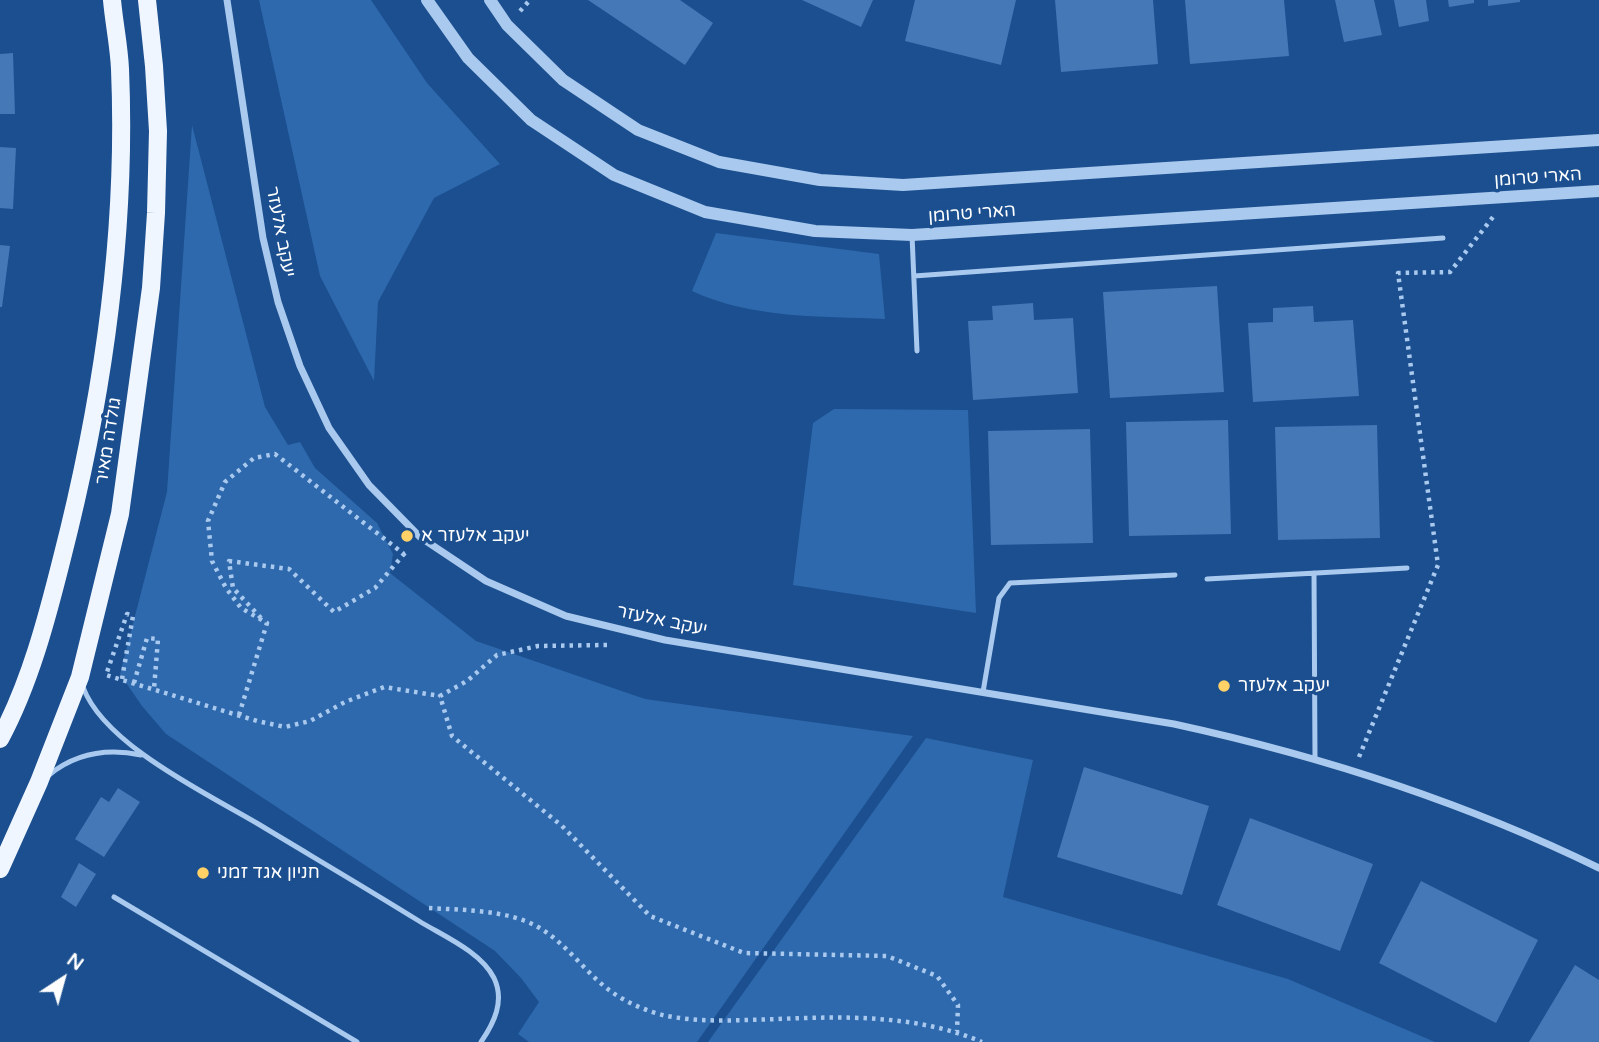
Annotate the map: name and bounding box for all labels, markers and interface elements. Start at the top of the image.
street label: הארי טרומן [1493,164,1583,192]
street label: יעקב אלעזר [261,185,299,279]
street label: הארי טרומן [927,200,1017,228]
street label: גולדה מאיר [91,396,127,486]
place label: יעקב אלעזר א [421,525,530,547]
marker: יעקב אלעזר א [399,528,415,544]
street label: יעקב אלעזר [615,601,709,641]
place label: יעקב אלעזר [1238,675,1330,697]
marker: יעקב אלעזר [1216,678,1232,694]
place label: חניון אגד זמני [217,862,320,884]
marker: חניון אגד זמני [195,865,211,881]
north arrow [28,944,98,1014]
text: N [63,949,88,975]

